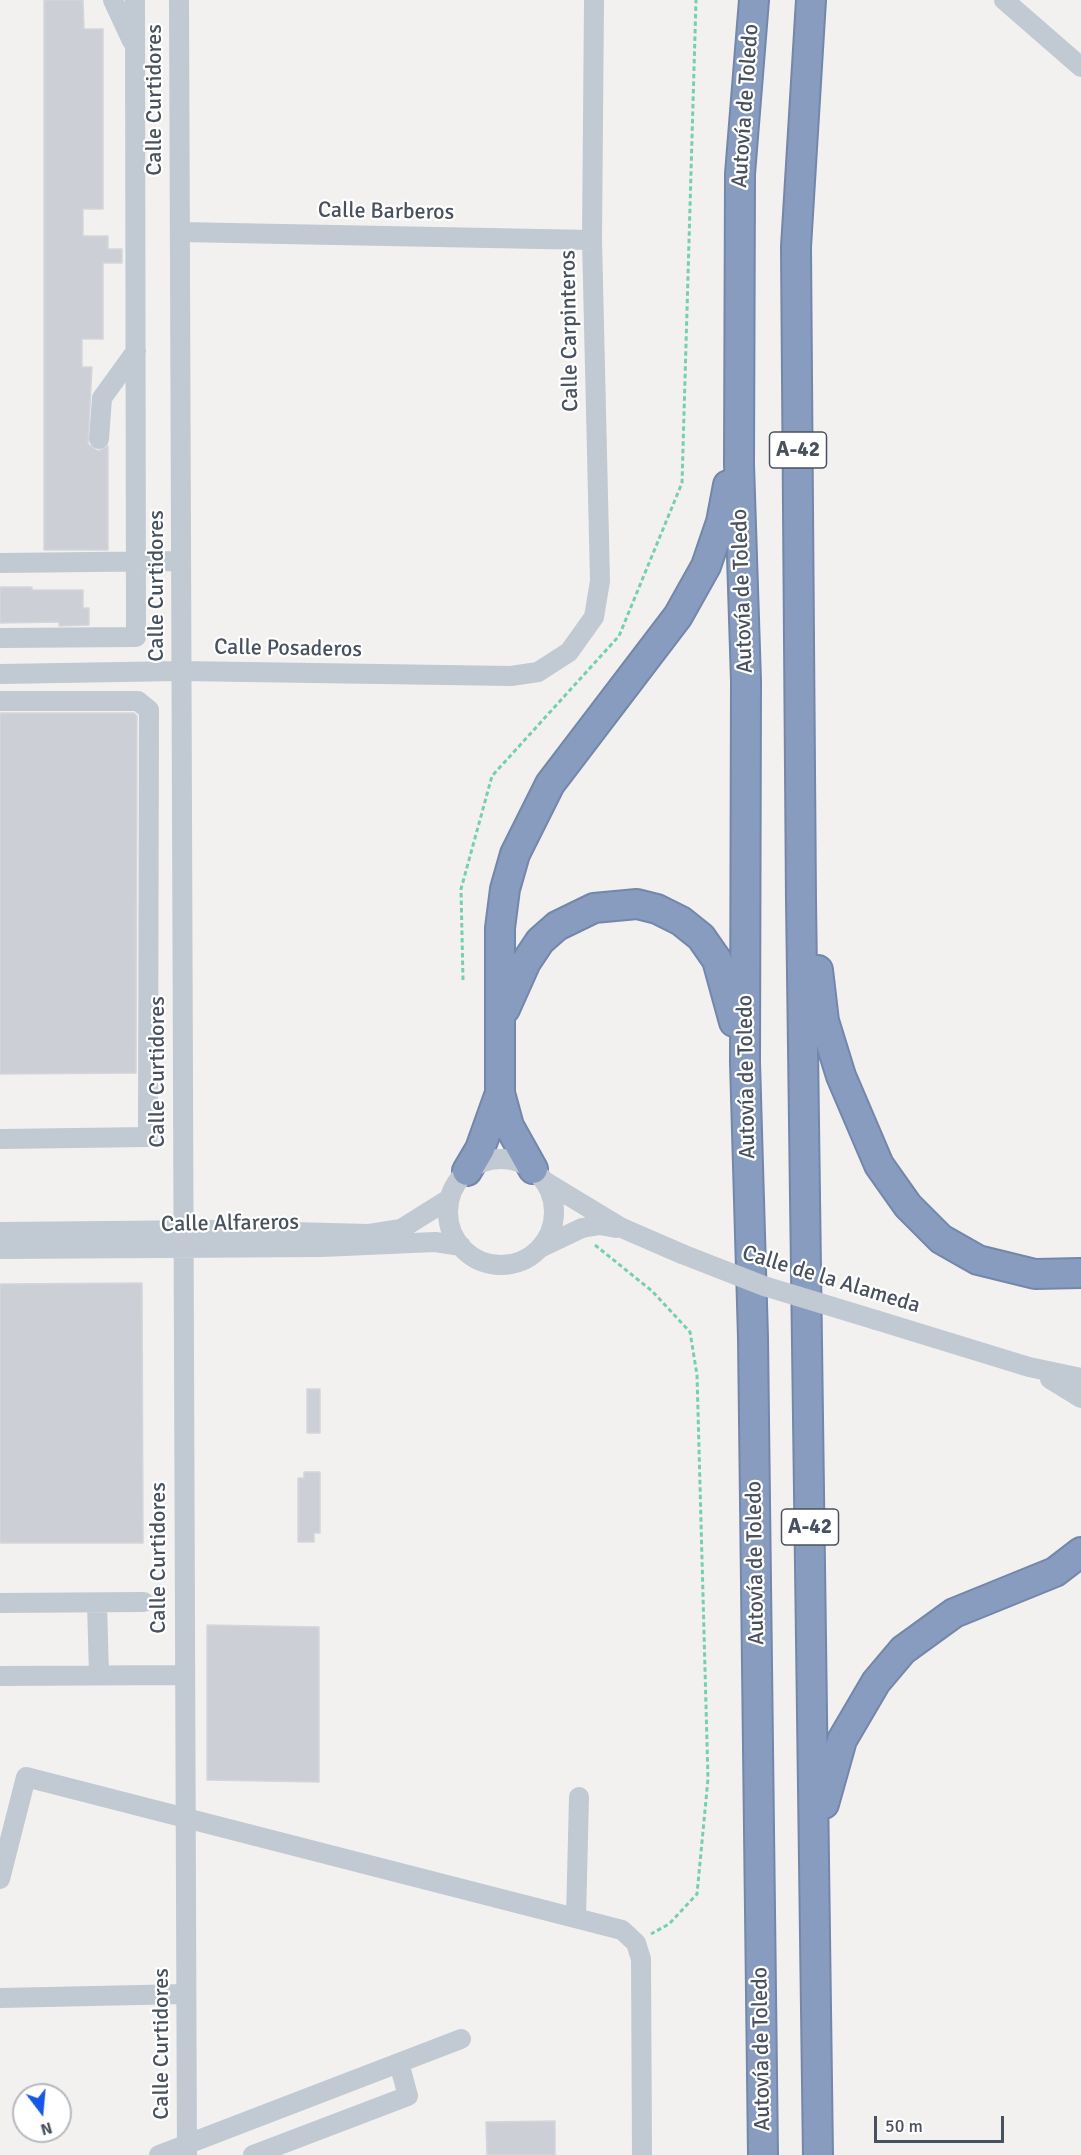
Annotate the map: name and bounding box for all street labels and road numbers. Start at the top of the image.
street label: Autovía de Toledo [727,23,765,189]
street label: Calle Curtidores [142,24,168,176]
street label: Calle Barberos [318,198,454,226]
street label: Calle Carpinteros [555,250,585,412]
road number: A-42 [770,432,826,468]
street label: Autovía de Toledo [727,508,759,674]
street label: Calle Curtidores [144,510,170,662]
street label: Calle Posaderos [214,635,362,663]
street label: Autovía de Toledo [732,995,762,1159]
street label: Calle Curtidores [145,996,171,1148]
street label: Calle Alfareros [161,1210,299,1238]
street label: Calle de la Alameda [739,1240,923,1320]
street label: Autovía de Toledo [741,1481,771,1645]
street label: Calle Curtidores [146,1482,172,1634]
road number: A-42 [782,1509,838,1545]
street label: Autovía de Toledo [747,1967,777,2131]
street label: Calle Curtidores [149,1968,175,2120]

